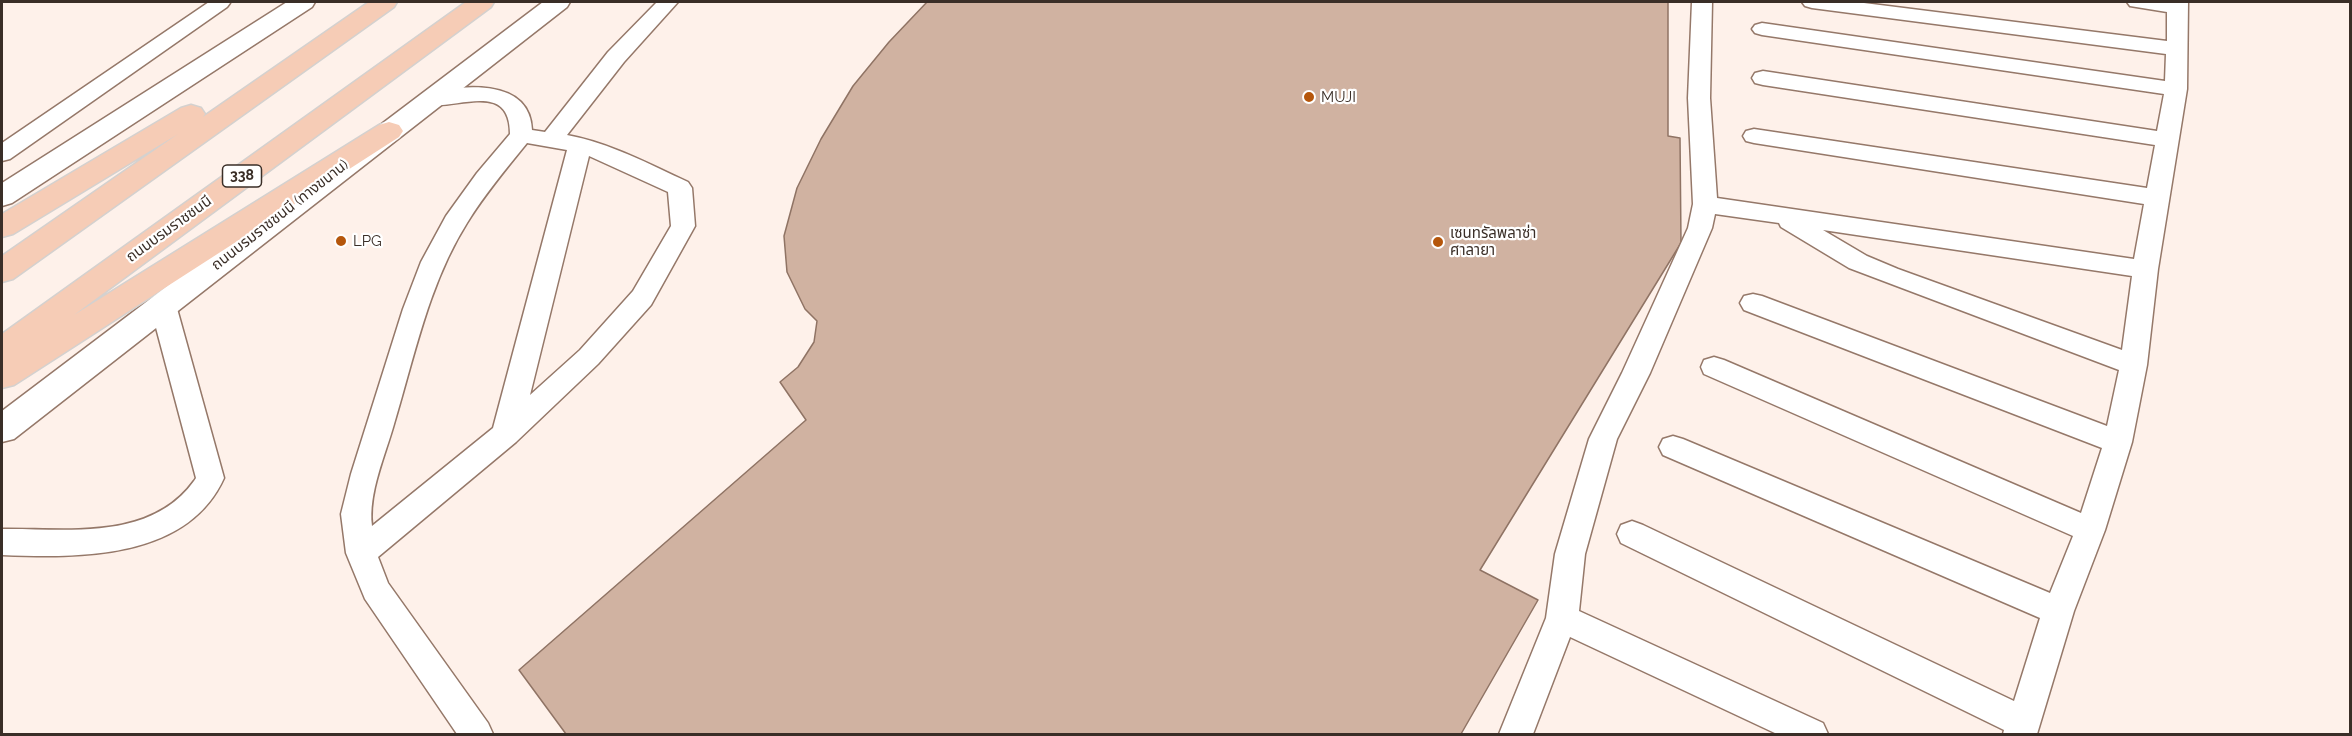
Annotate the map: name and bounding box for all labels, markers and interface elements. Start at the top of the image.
place label: MUJI [1321,88,1356,106]
marker: MUJI [1302,90,1316,104]
street label: ถนนบรมราชชนนี (ทางขนาน) [208,156,352,274]
road number: 338 [222,165,262,187]
street label: ถนนบรมราชชนนี [123,192,215,266]
place label: เซนทรัลพลาซ่า ศาลายา [1450,224,1536,259]
place label: LPG [353,232,382,250]
marker: LPG [334,234,348,248]
marker: เซนทรัลพลาซ่า ศาลายา [1431,235,1445,249]

